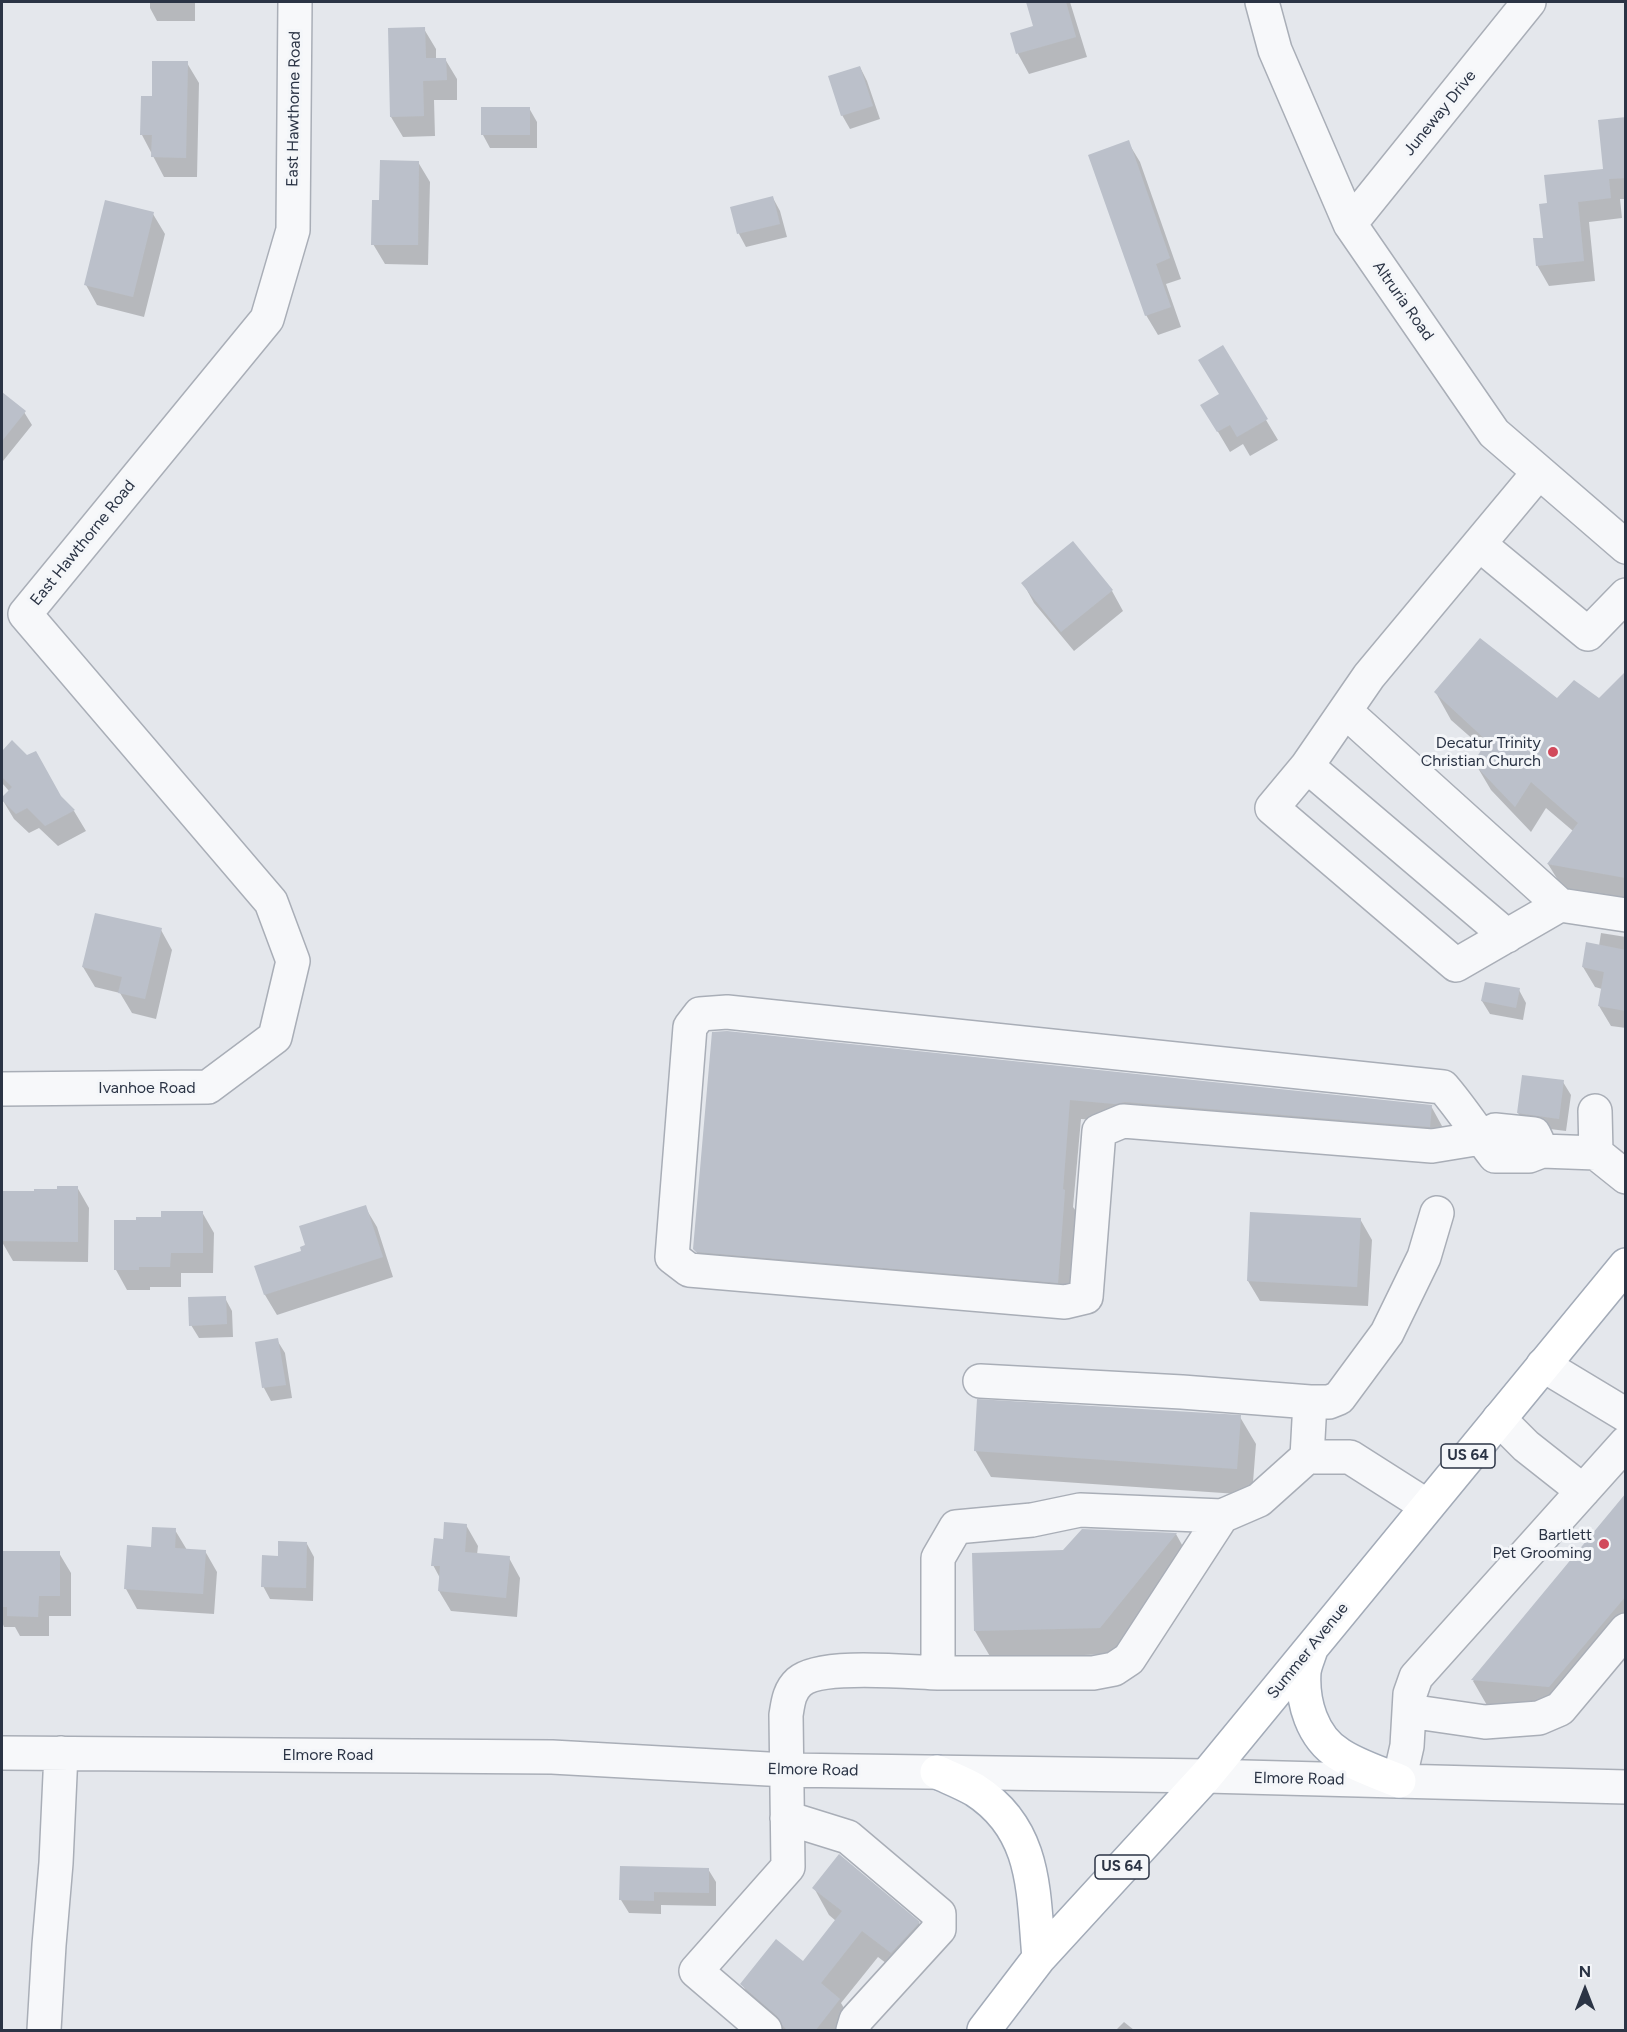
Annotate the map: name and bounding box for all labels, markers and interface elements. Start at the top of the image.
street label: East Hawthorne Road [283,31,305,187]
street label: Juneway Drive [1400,66,1480,160]
street label: Altruria Road [1369,257,1437,345]
street label: East Hawthorne Road [27,476,139,610]
place label: Decatur Trinity Christian Church [1421,733,1541,771]
marker: Decatur Trinity Christian Church [1546,745,1560,759]
street label: Ivanhoe Road [98,1078,196,1098]
road number: US 64 [1441,1444,1495,1468]
place label: Bartlett Pet Grooming [1492,1525,1592,1563]
marker: Bartlett Pet Grooming [1597,1537,1611,1551]
street label: Summer Avenue [1263,1599,1353,1703]
street label: Elmore Road [283,1745,373,1765]
street label: Elmore Road [767,1760,859,1780]
street label: Elmore Road [1253,1769,1345,1789]
road number: US 64 [1095,1855,1149,1879]
north arrow [1555,1960,1615,2020]
text: N [1579,1962,1591,1981]

